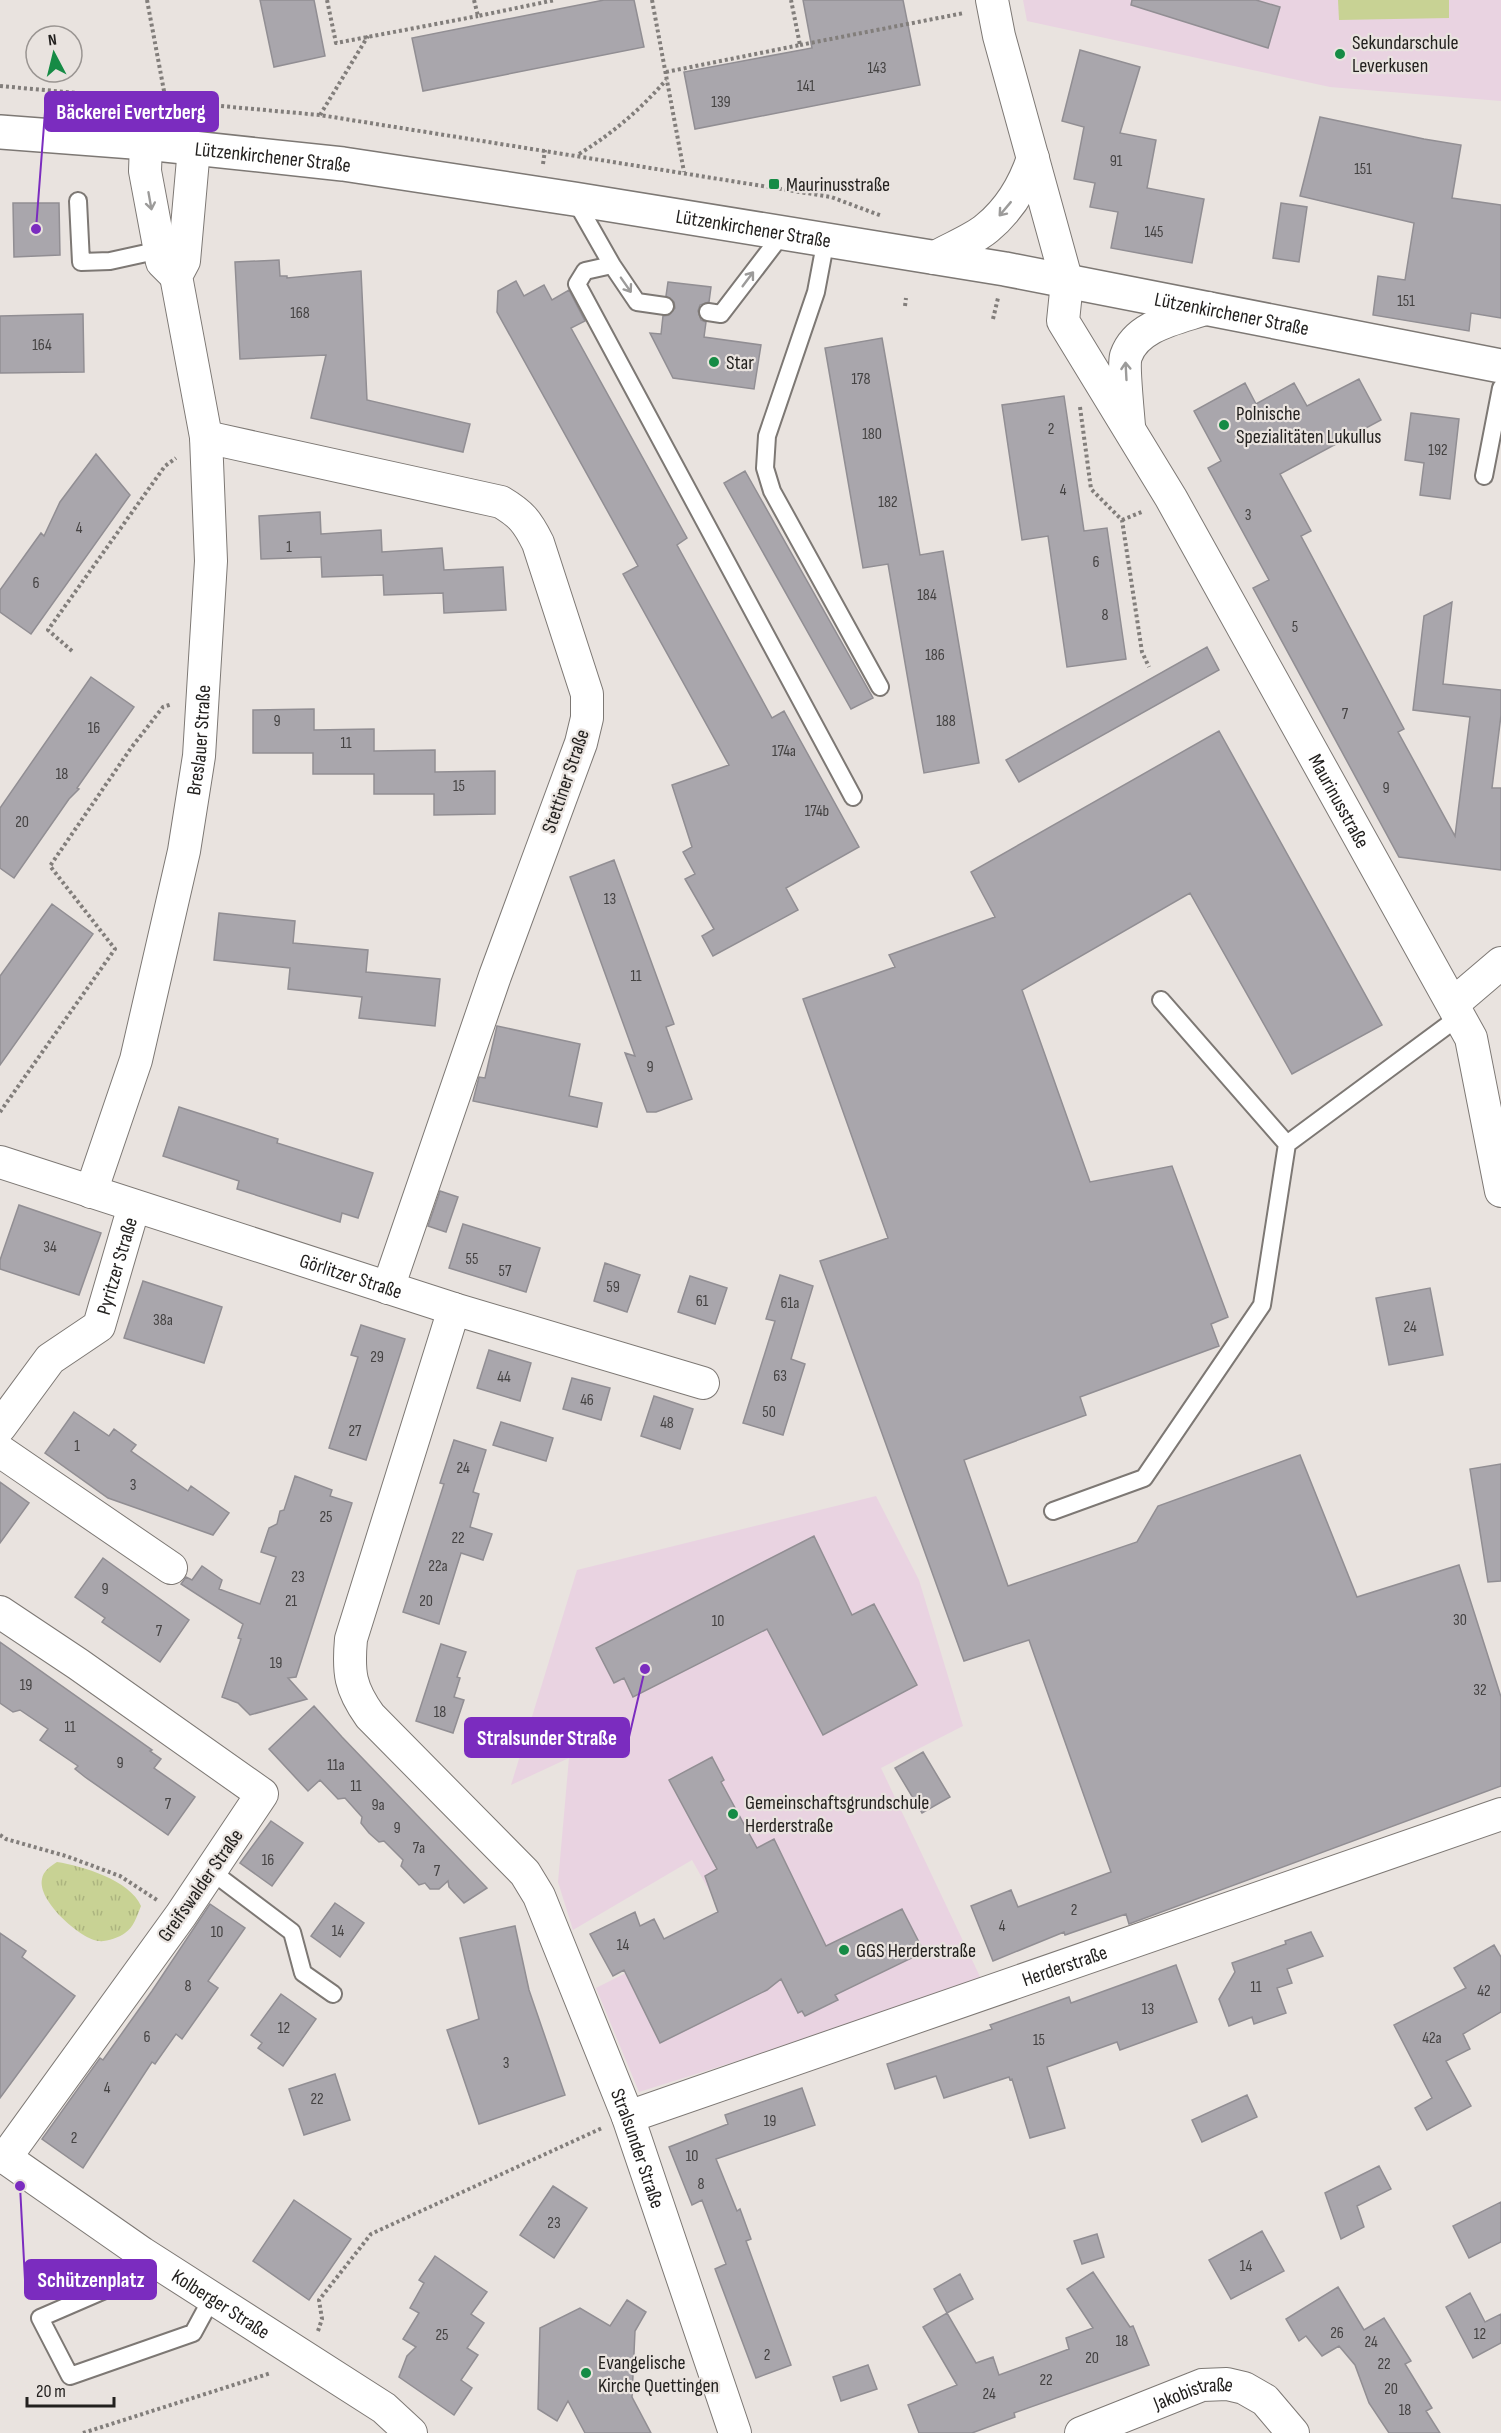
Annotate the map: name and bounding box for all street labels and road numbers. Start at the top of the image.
street label: Lützenkirchener Straße [194,137,352,178]
street label: Lützenkirchener Straße [674,205,833,254]
street label: Lützenkirchener Straße [1152,288,1311,341]
street label: Breslauer Straße [182,684,216,797]
street label: Stettiner Straße [537,726,595,836]
street label: Maurinusstraße [1303,750,1374,853]
street label: Pyritzer Straße [92,1215,143,1318]
street label: Görlitzer Straße [296,1249,405,1304]
street label: Greifswalder Straße [153,1825,249,1947]
street label: Herderstraße [1019,1941,1110,1992]
street label: Stralsunder Straße [605,2085,669,2212]
street label: Kolberger Straße [167,2264,274,2345]
street label: Jakobistraße [1149,2373,1235,2416]

